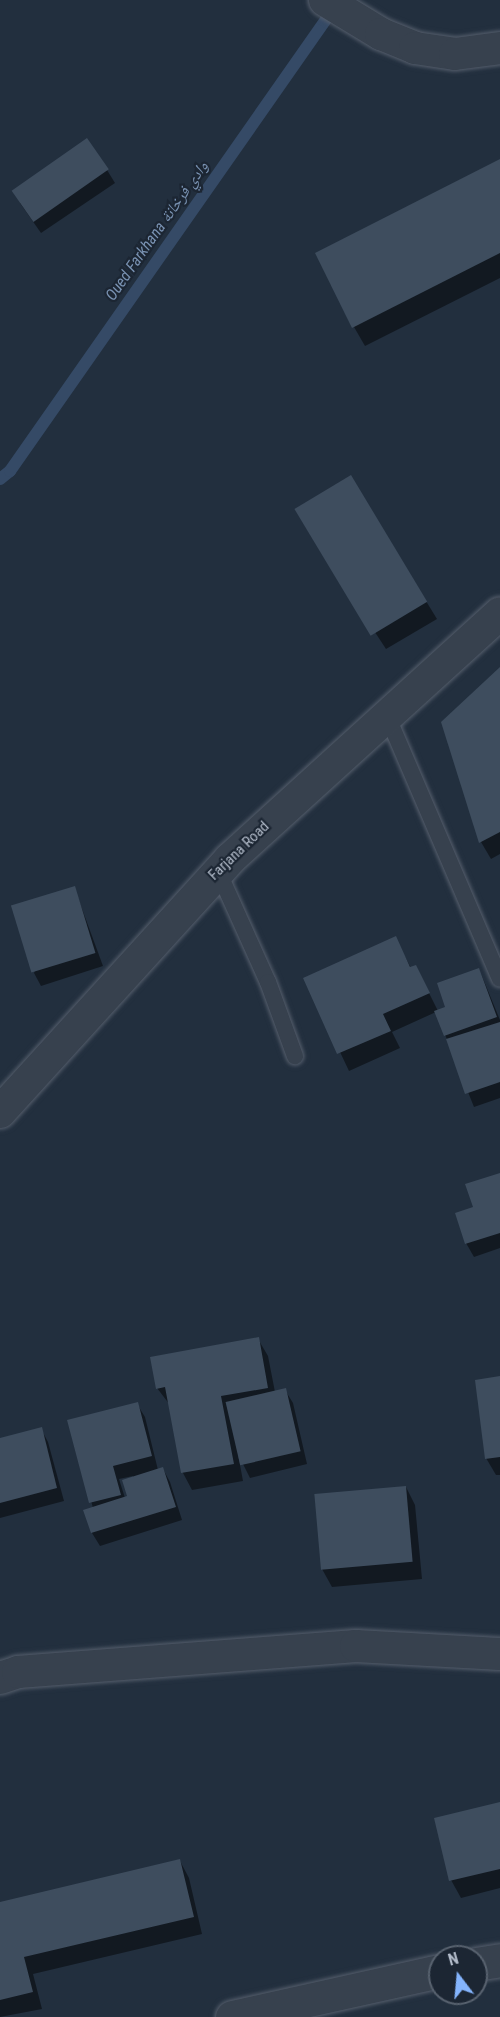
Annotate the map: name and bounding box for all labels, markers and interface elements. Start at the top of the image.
water label: Oued Farkhana وادي فرخانة [102,158,212,304]
street label: Farjana Road [205,818,273,884]
north arrow [428,1945,488,2005]
text: N [446,1949,461,1970]

